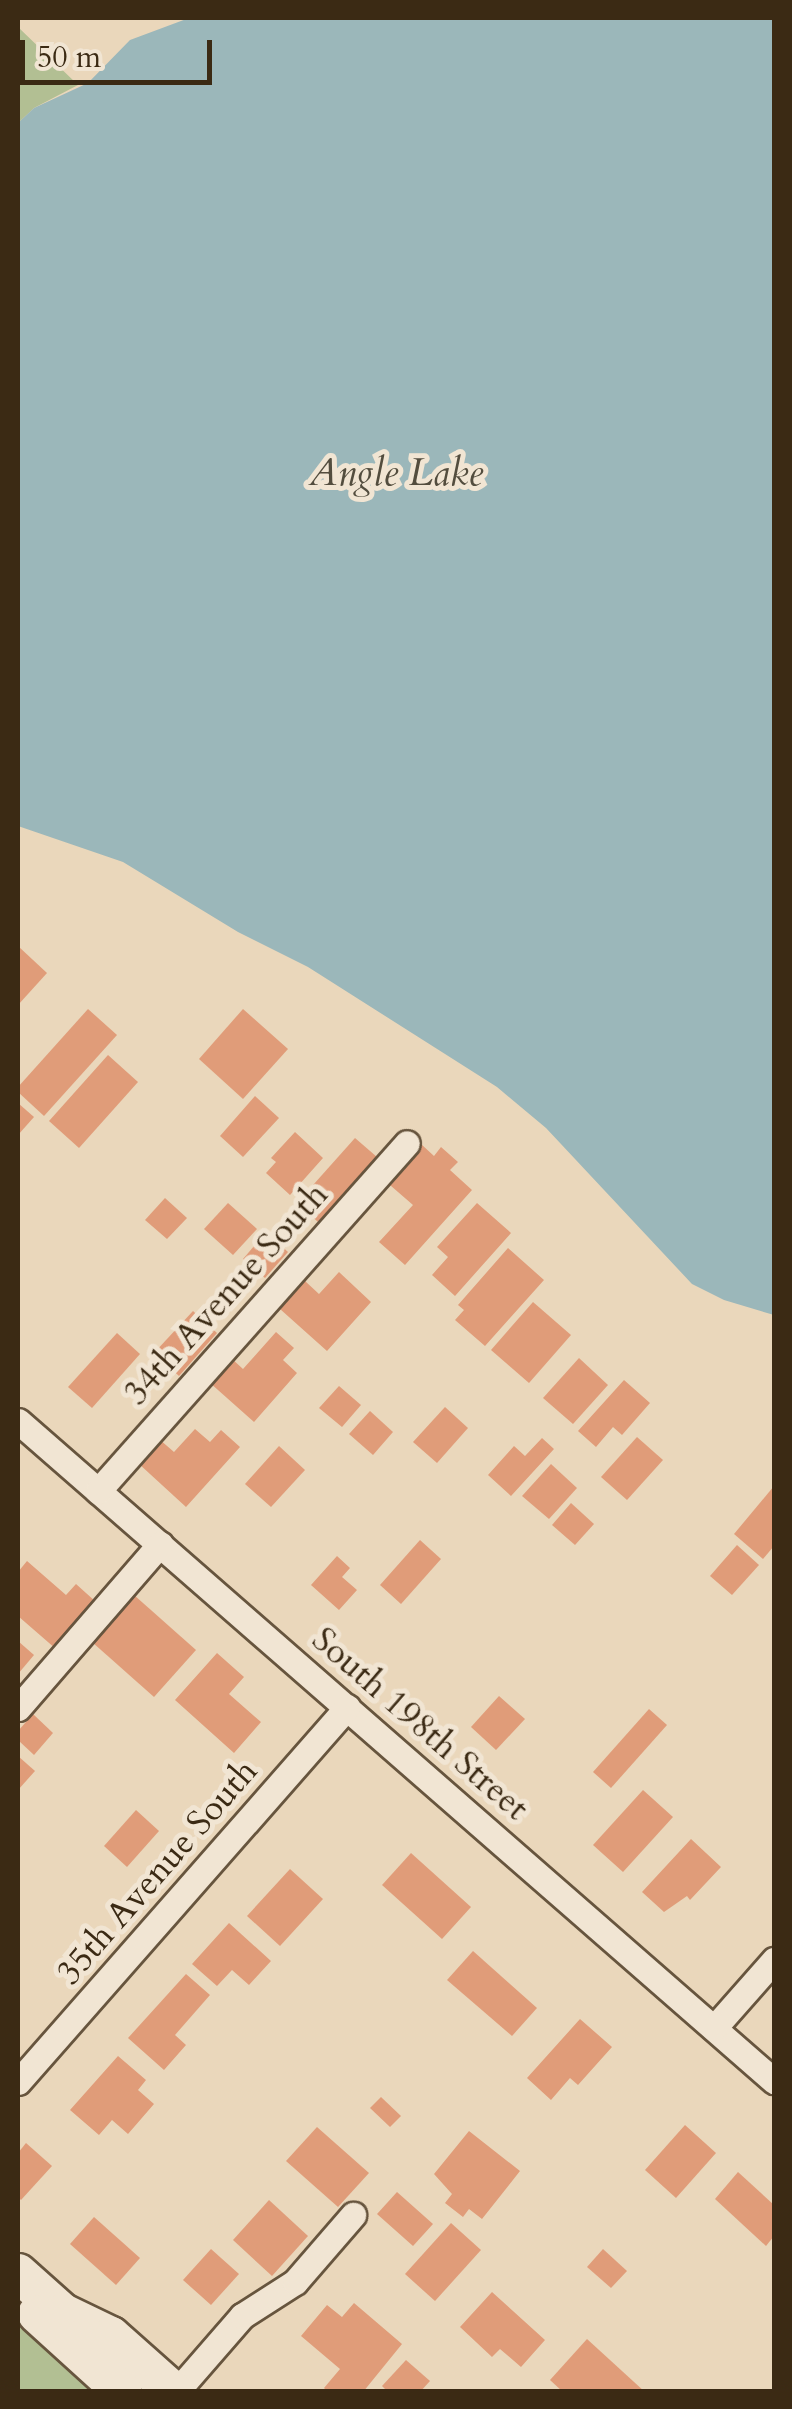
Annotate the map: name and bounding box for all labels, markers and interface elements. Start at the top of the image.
scale bar [25,20,218,82]
text: 50 m [37,37,101,78]
water label: Angle Lake [309,451,483,497]
street label: 34th Avenue South [115,1174,337,1414]
street label: South 198th Street [303,1619,537,1829]
street label: 35th Avenue South [48,1751,266,1993]

